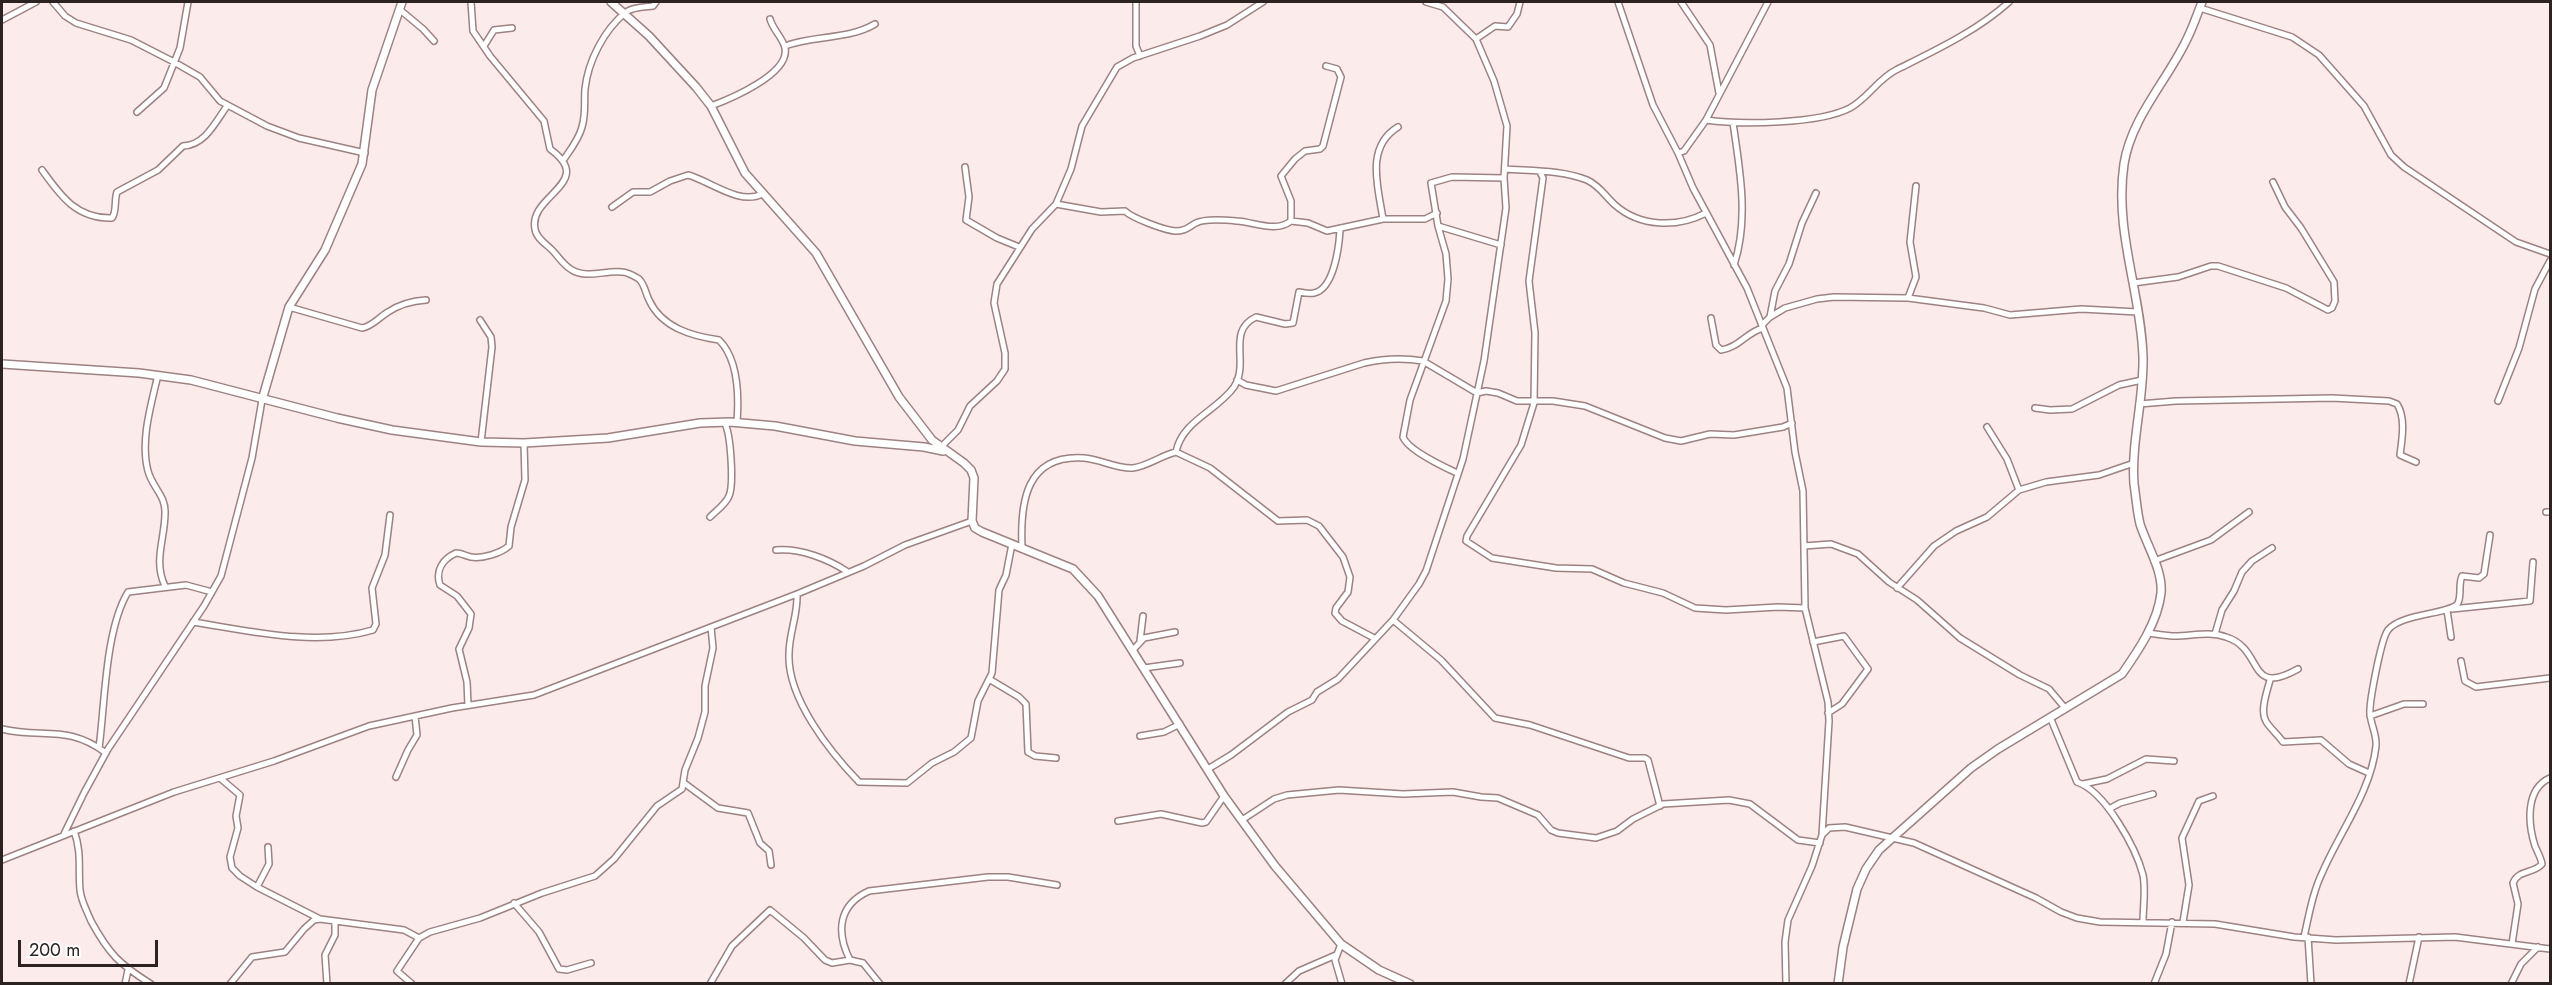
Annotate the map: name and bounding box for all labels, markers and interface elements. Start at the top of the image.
scale bar [21,928,160,966]
text: 200 m [29,937,80,963]

